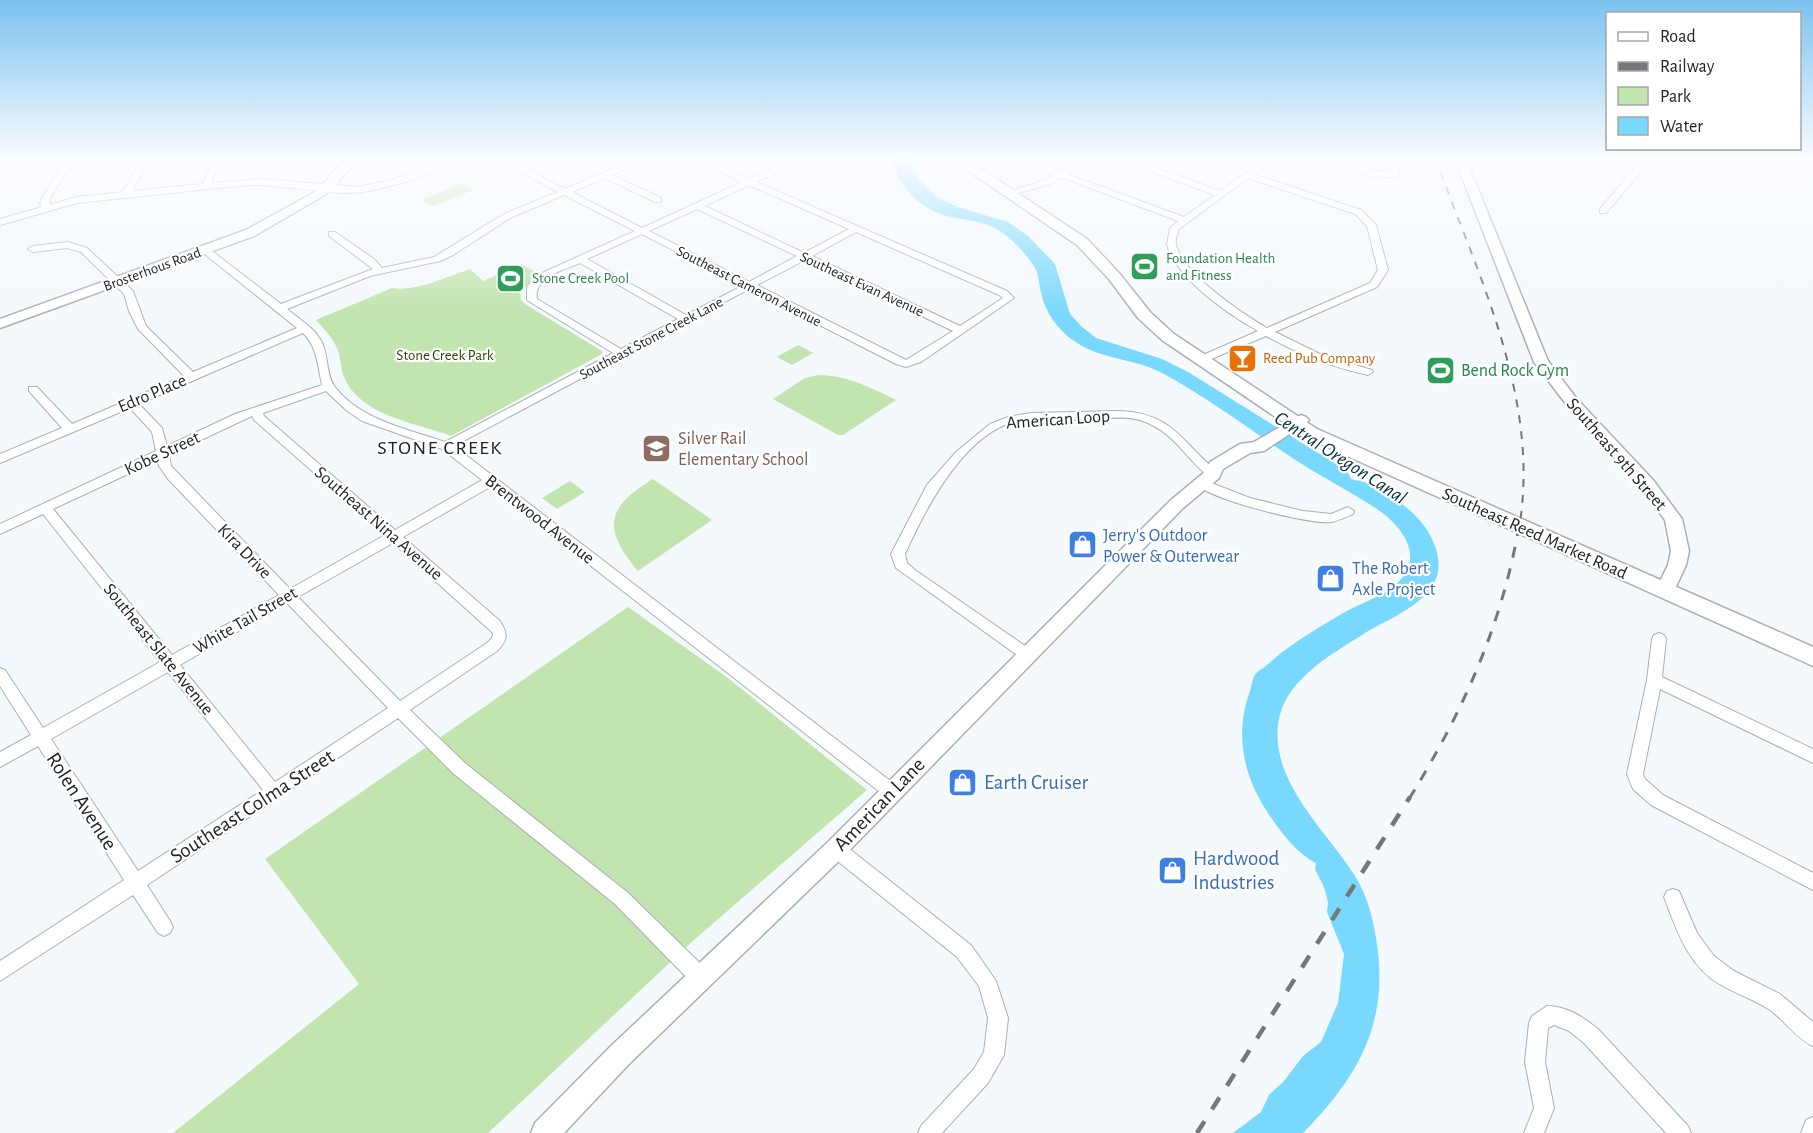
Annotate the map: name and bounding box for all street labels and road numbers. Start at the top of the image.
street label: Southeast Cameron Avenue [674,243,824,330]
street label: Brosterhous Road [101,245,203,294]
street label: Southeast Evan Avenue [798,249,926,320]
street label: Southeast Stone Creek Lane [577,294,726,383]
street label: Edro Place [116,371,189,416]
street label: Southeast 9th Street [1563,395,1670,514]
street label: American Loop [1005,407,1111,433]
street label: Kobe Street [122,428,203,479]
street label: Southeast Nina Avenue [311,464,446,584]
street label: Brentwood Avenue [481,472,597,568]
street label: Southeast Reed Market Road [1439,485,1630,583]
street label: Kira Drive [214,521,275,583]
street label: Southeast Slate Avenue [100,580,217,719]
street label: White Tail Street [191,584,301,658]
street label: Southeast Colma Street [167,745,338,867]
street label: Rolen Avenue [42,749,121,854]
street label: American Lane [830,754,929,855]

